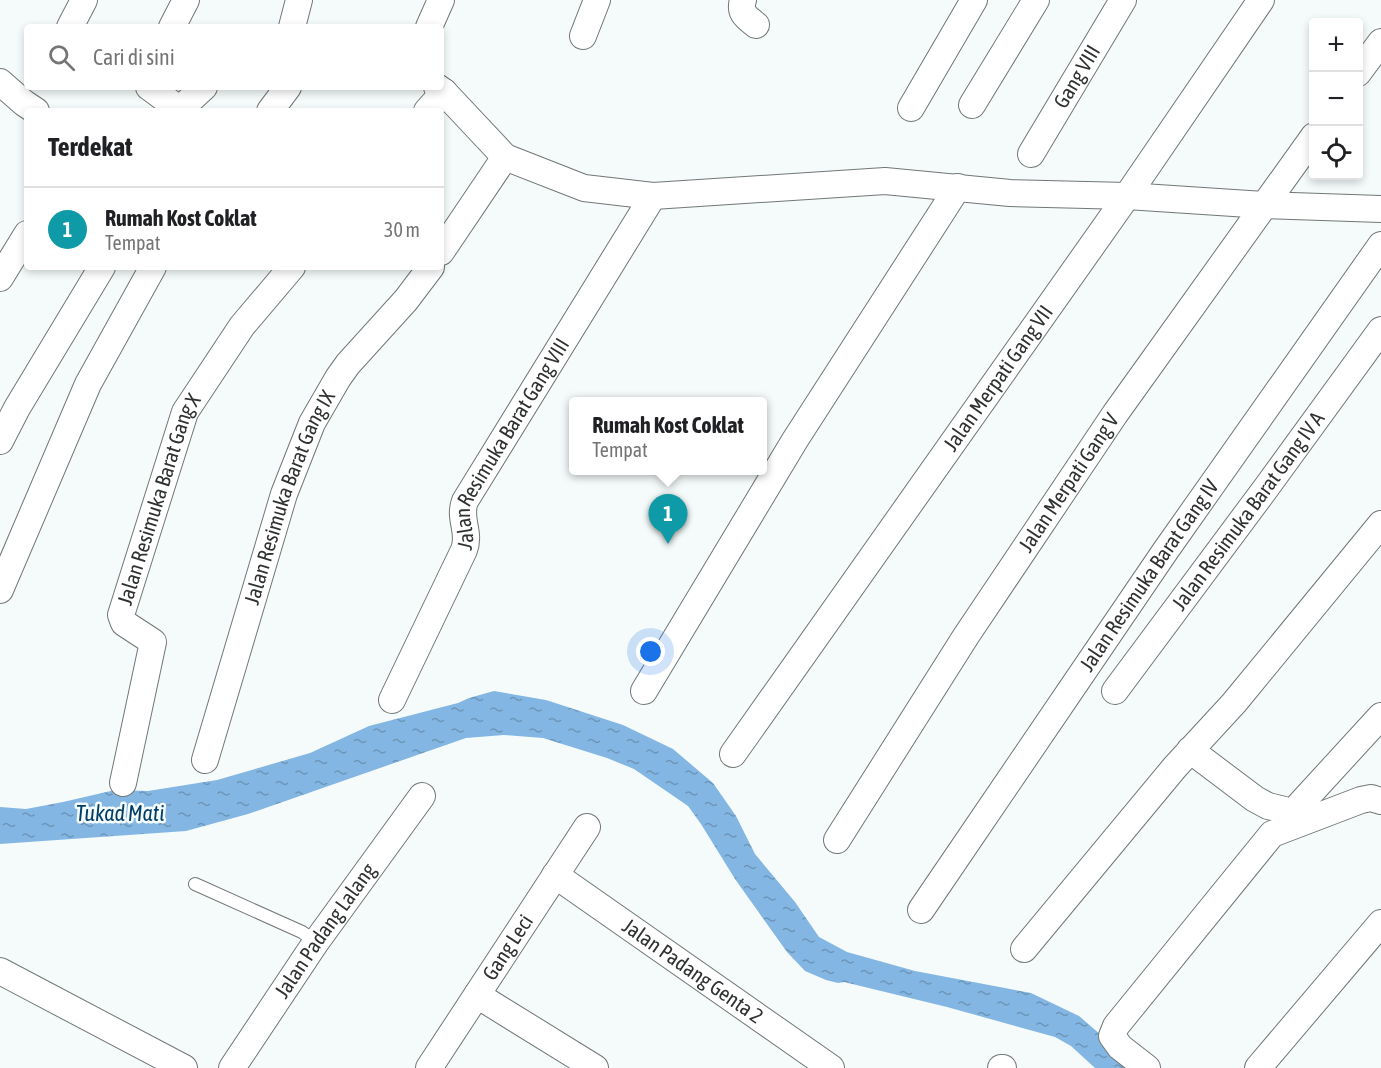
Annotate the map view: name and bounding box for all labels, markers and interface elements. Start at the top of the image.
map controls [1309,18,1363,180]
button: + [1309,18,1363,72]
search box [24,24,444,90]
street label: Gang VIII [1048,40,1104,112]
icon: search [45,41,78,74]
text: Cari di sini [93,44,175,70]
button: − [1309,72,1363,126]
button: locate [1309,126,1363,180]
text: Terdekat [48,132,132,162]
text: Rumah Kost Coklat [105,205,257,231]
text: 1 [63,218,72,241]
text: 30 m [384,218,420,241]
text: Tempat [105,231,161,254]
street label: Jalan Merpati Gang VII [938,300,1057,455]
street label: Jalan Resimuka Barat Gang VIII [450,333,573,552]
street label: Jalan Resimuka Barat Gang IX [239,385,340,607]
street label: Jalan Resimuka Barat Gang X [112,388,205,608]
popup [569,397,767,475]
street label: Jalan Resimuka Barat Gang IV A [1166,406,1329,614]
street label: Jalan Merpati Gang V [1013,408,1123,556]
text: Rumah Kost Coklat [592,412,744,438]
text: Tempat [592,438,648,461]
street label: Jalan Resimuka Barat Gang IV [1074,474,1223,675]
pin: 1 [648,494,688,544]
your location [636,637,665,666]
water label: Tukad Mati [76,800,164,826]
street label: Jalan Padang Lalang [269,858,380,1002]
street label: Gang Leci [477,910,537,984]
street label: Jalan Padang Genta 2 [618,913,768,1028]

